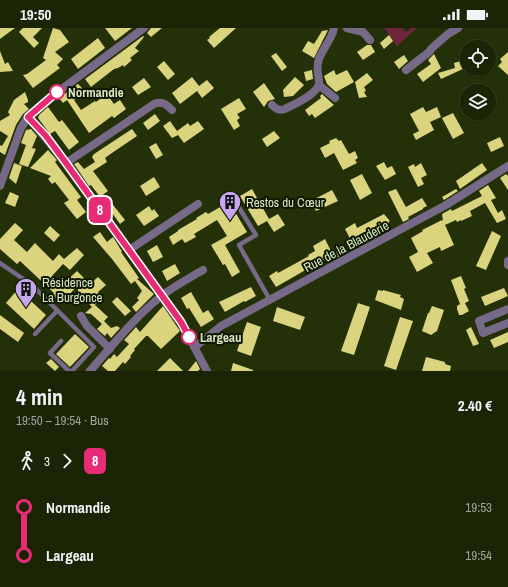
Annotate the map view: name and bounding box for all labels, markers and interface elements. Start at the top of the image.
text: 19:50 [20,4,51,25]
map controls [460,40,496,120]
button: locate [460,40,496,76]
marker: Normandie [49,84,65,100]
place label: Normandie [68,84,124,101]
button: layers [460,84,496,120]
building icon: Restos du Cœur [217,189,243,222]
place label: Restos du Cœur [246,194,325,211]
line badge: 8 [87,197,113,223]
text: 8 [97,201,103,219]
street label: Rue de la Blauderie [301,217,392,276]
place label: Résidence La Burgonce [42,274,103,306]
building icon: Résidence La Burgonce [13,276,39,309]
marker: Largeau [181,329,197,345]
place label: Largeau [200,329,241,346]
text: 4 min [16,382,63,412]
text: 2.40 € [458,395,492,416]
text: 19:50 – 19:54 · Bus [16,412,108,429]
icon: walk [16,450,38,472]
icon: forward [56,450,78,472]
text: 8 [92,452,98,470]
text: 3 [44,453,50,470]
text: Normandie [46,497,110,518]
text: 19:53 [465,499,492,516]
text: Largeau [46,545,94,566]
text: 19:54 [465,547,492,564]

